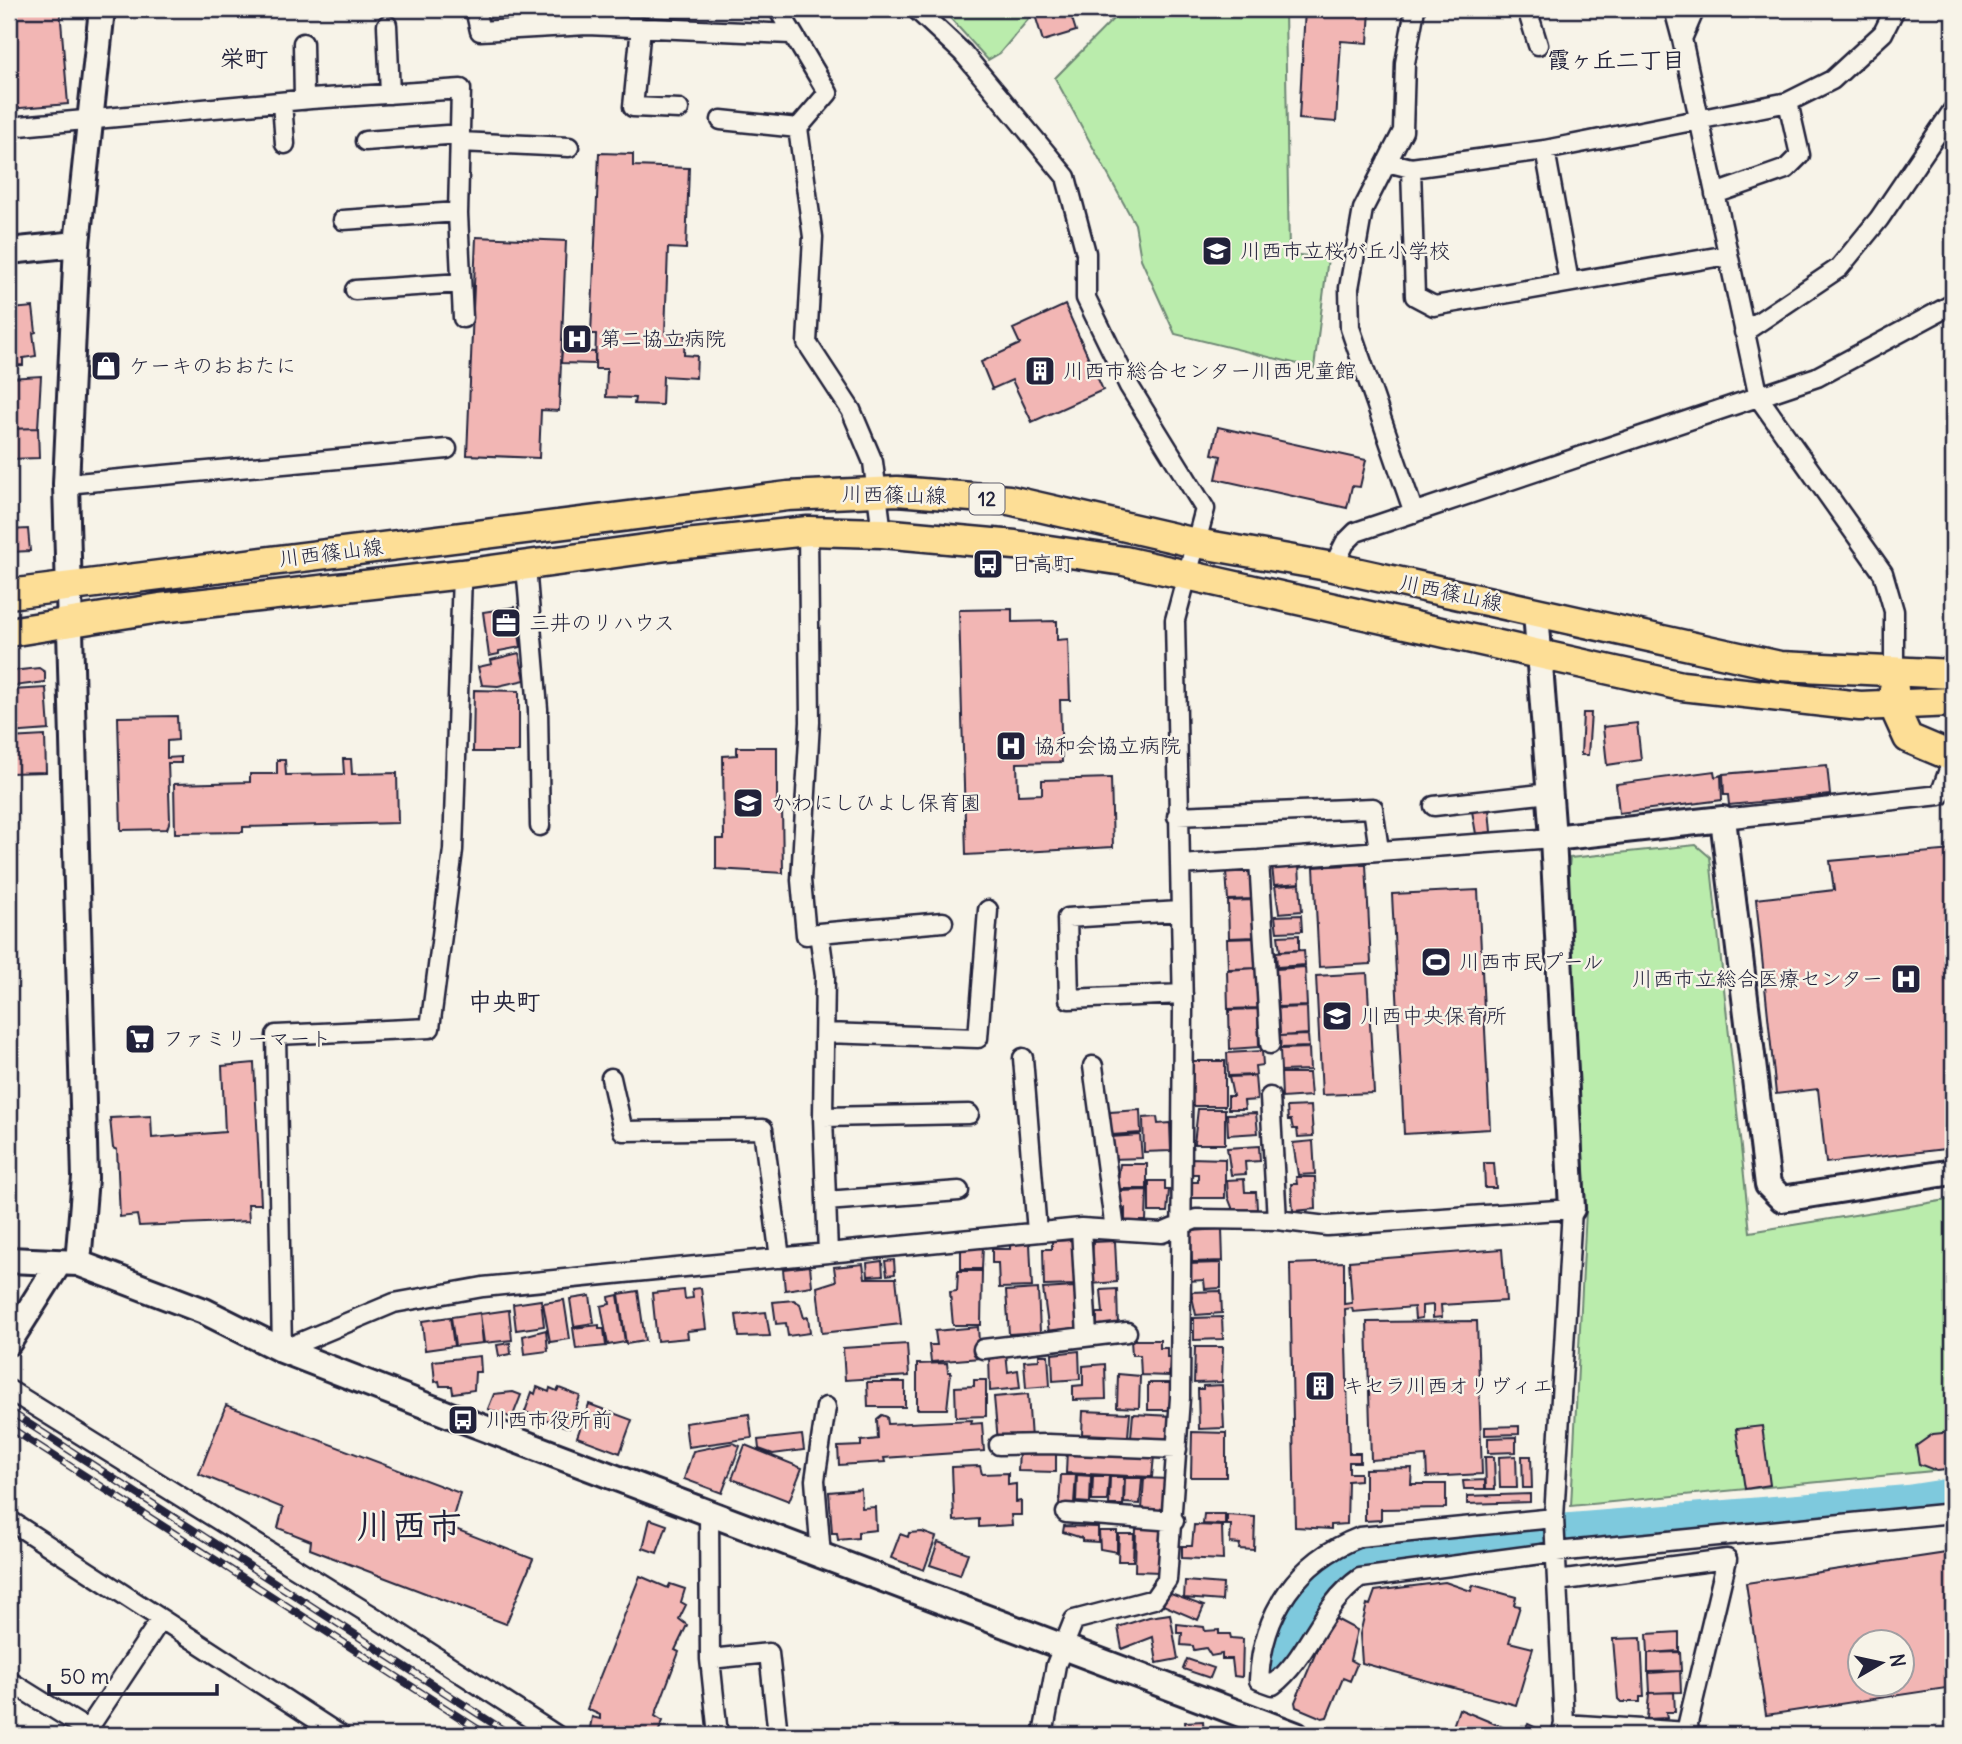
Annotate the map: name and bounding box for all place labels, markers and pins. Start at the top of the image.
school or university icon: 川西市立桜が丘小学校 [1200,234,1234,268]
place label: 川西市立桜が丘小学校 [1240,237,1450,264]
hospital icon: 第二協立病院 [560,322,594,356]
place label: 第二協立病院 [600,325,726,352]
shop icon: ケーキのおおたに [89,349,123,383]
place label: ケーキのおおたに [129,352,297,379]
building icon: 川西市総合センター川西児童館 [1023,354,1057,388]
place label: 川西市総合センター川西児童館 [1063,357,1356,384]
bus stop icon: 日高町 [971,547,1005,581]
place label: 日高町 [1011,550,1074,577]
office icon: 三井のリハウス [489,606,523,640]
place label: 三井のリハウス [529,609,675,636]
hospital icon: 協和会協立病院 [994,729,1028,763]
place label: 協和会協立病院 [1034,732,1181,759]
school or university icon: かわにしひよし保育園 [731,786,765,820]
place label: かわにしひよし保育園 [771,789,981,816]
sports icon: 川西市民プール [1419,945,1453,979]
place label: 川西市民プール [1459,948,1603,975]
hospital icon: 川西市立総合医療センター [1889,962,1923,996]
place label: 川西市立総合医療センター [1632,965,1883,992]
school or university icon: 川西中央保育所 [1320,999,1354,1033]
place label: 川西中央保育所 [1360,1002,1507,1029]
supermarket icon: ファミリーマート [123,1022,157,1056]
place label: ファミリーマート [163,1025,331,1052]
building icon: キセラ川西オリヴィエ [1303,1369,1337,1403]
place label: キセラ川西オリヴィエ [1343,1372,1553,1399]
bus stop icon: 川西市役所前 [446,1403,480,1437]
place label: 川西市役所前 [486,1406,612,1433]

